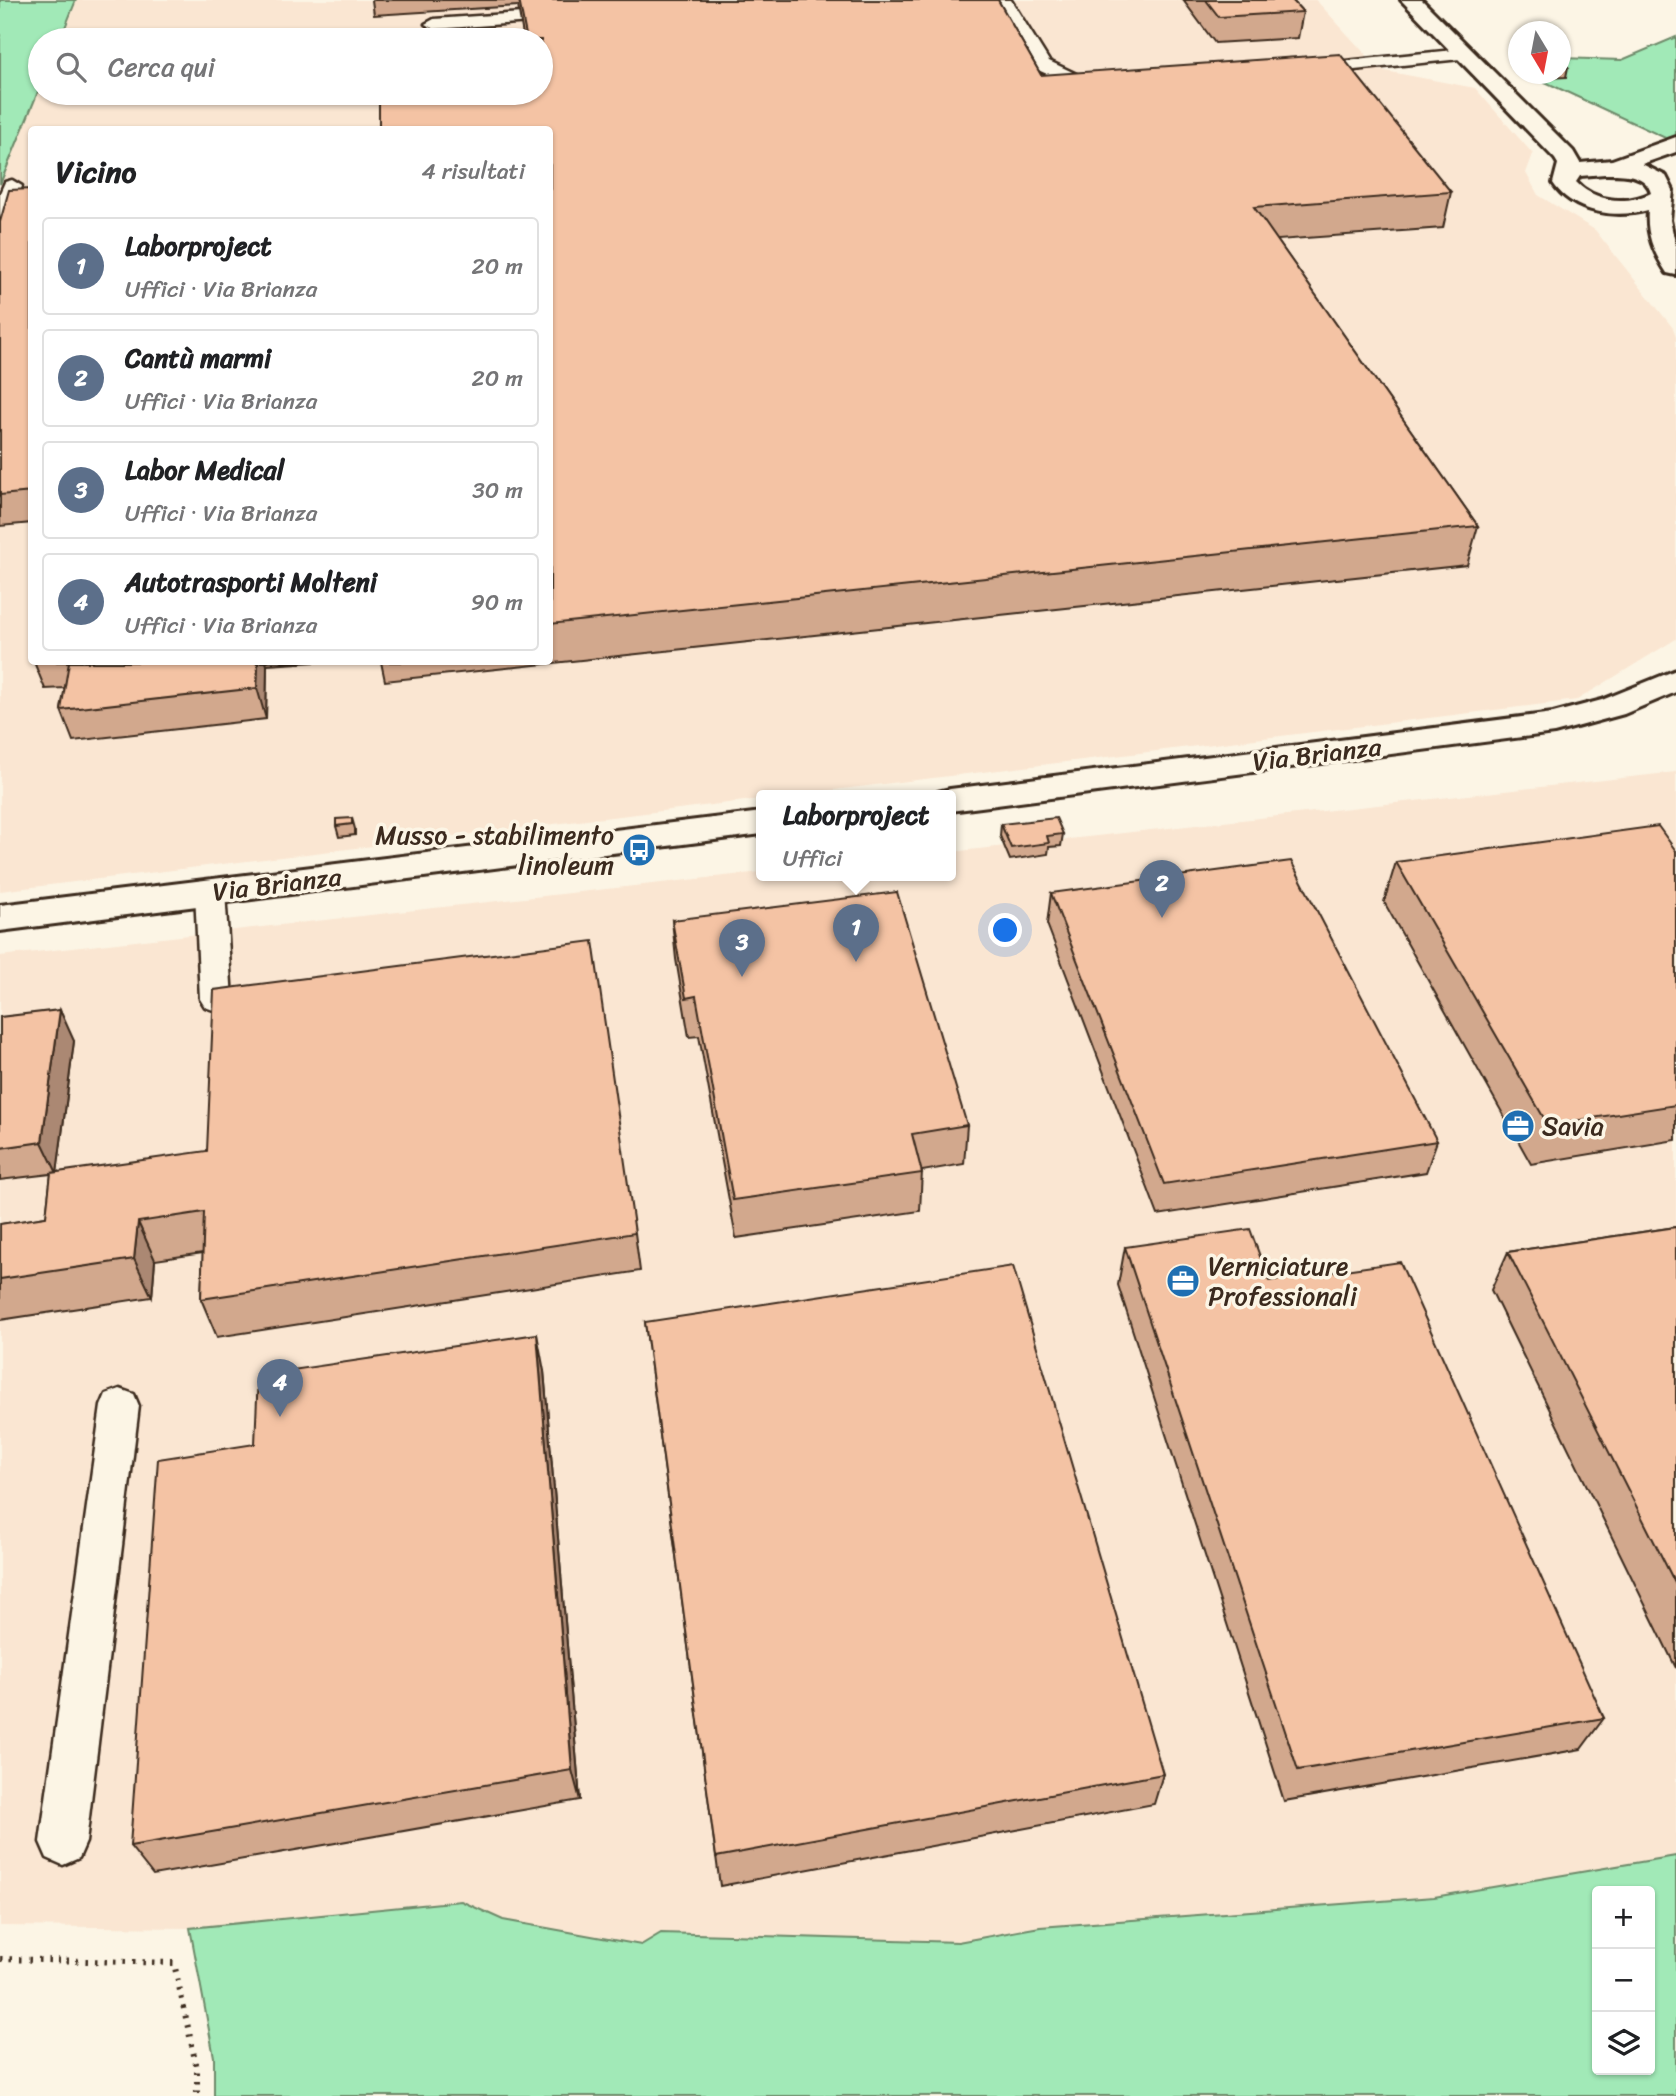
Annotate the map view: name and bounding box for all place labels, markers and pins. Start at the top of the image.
place label: Musso - stabilimento linoleum [375,812,614,888]
bus stop icon: Musso - stabilimento linoleum [620,831,658,869]
pin: 2 [1139,860,1185,918]
pin: 1 [833,904,879,962]
pin: 3 [719,919,765,977]
place label: Savia [1542,1103,1604,1149]
office icon: Savia [1499,1107,1537,1145]
place label: Verniciature Professionali [1208,1243,1358,1319]
office icon: Verniciature Professionali [1164,1262,1202,1300]
pin: 4 [257,1359,303,1417]

